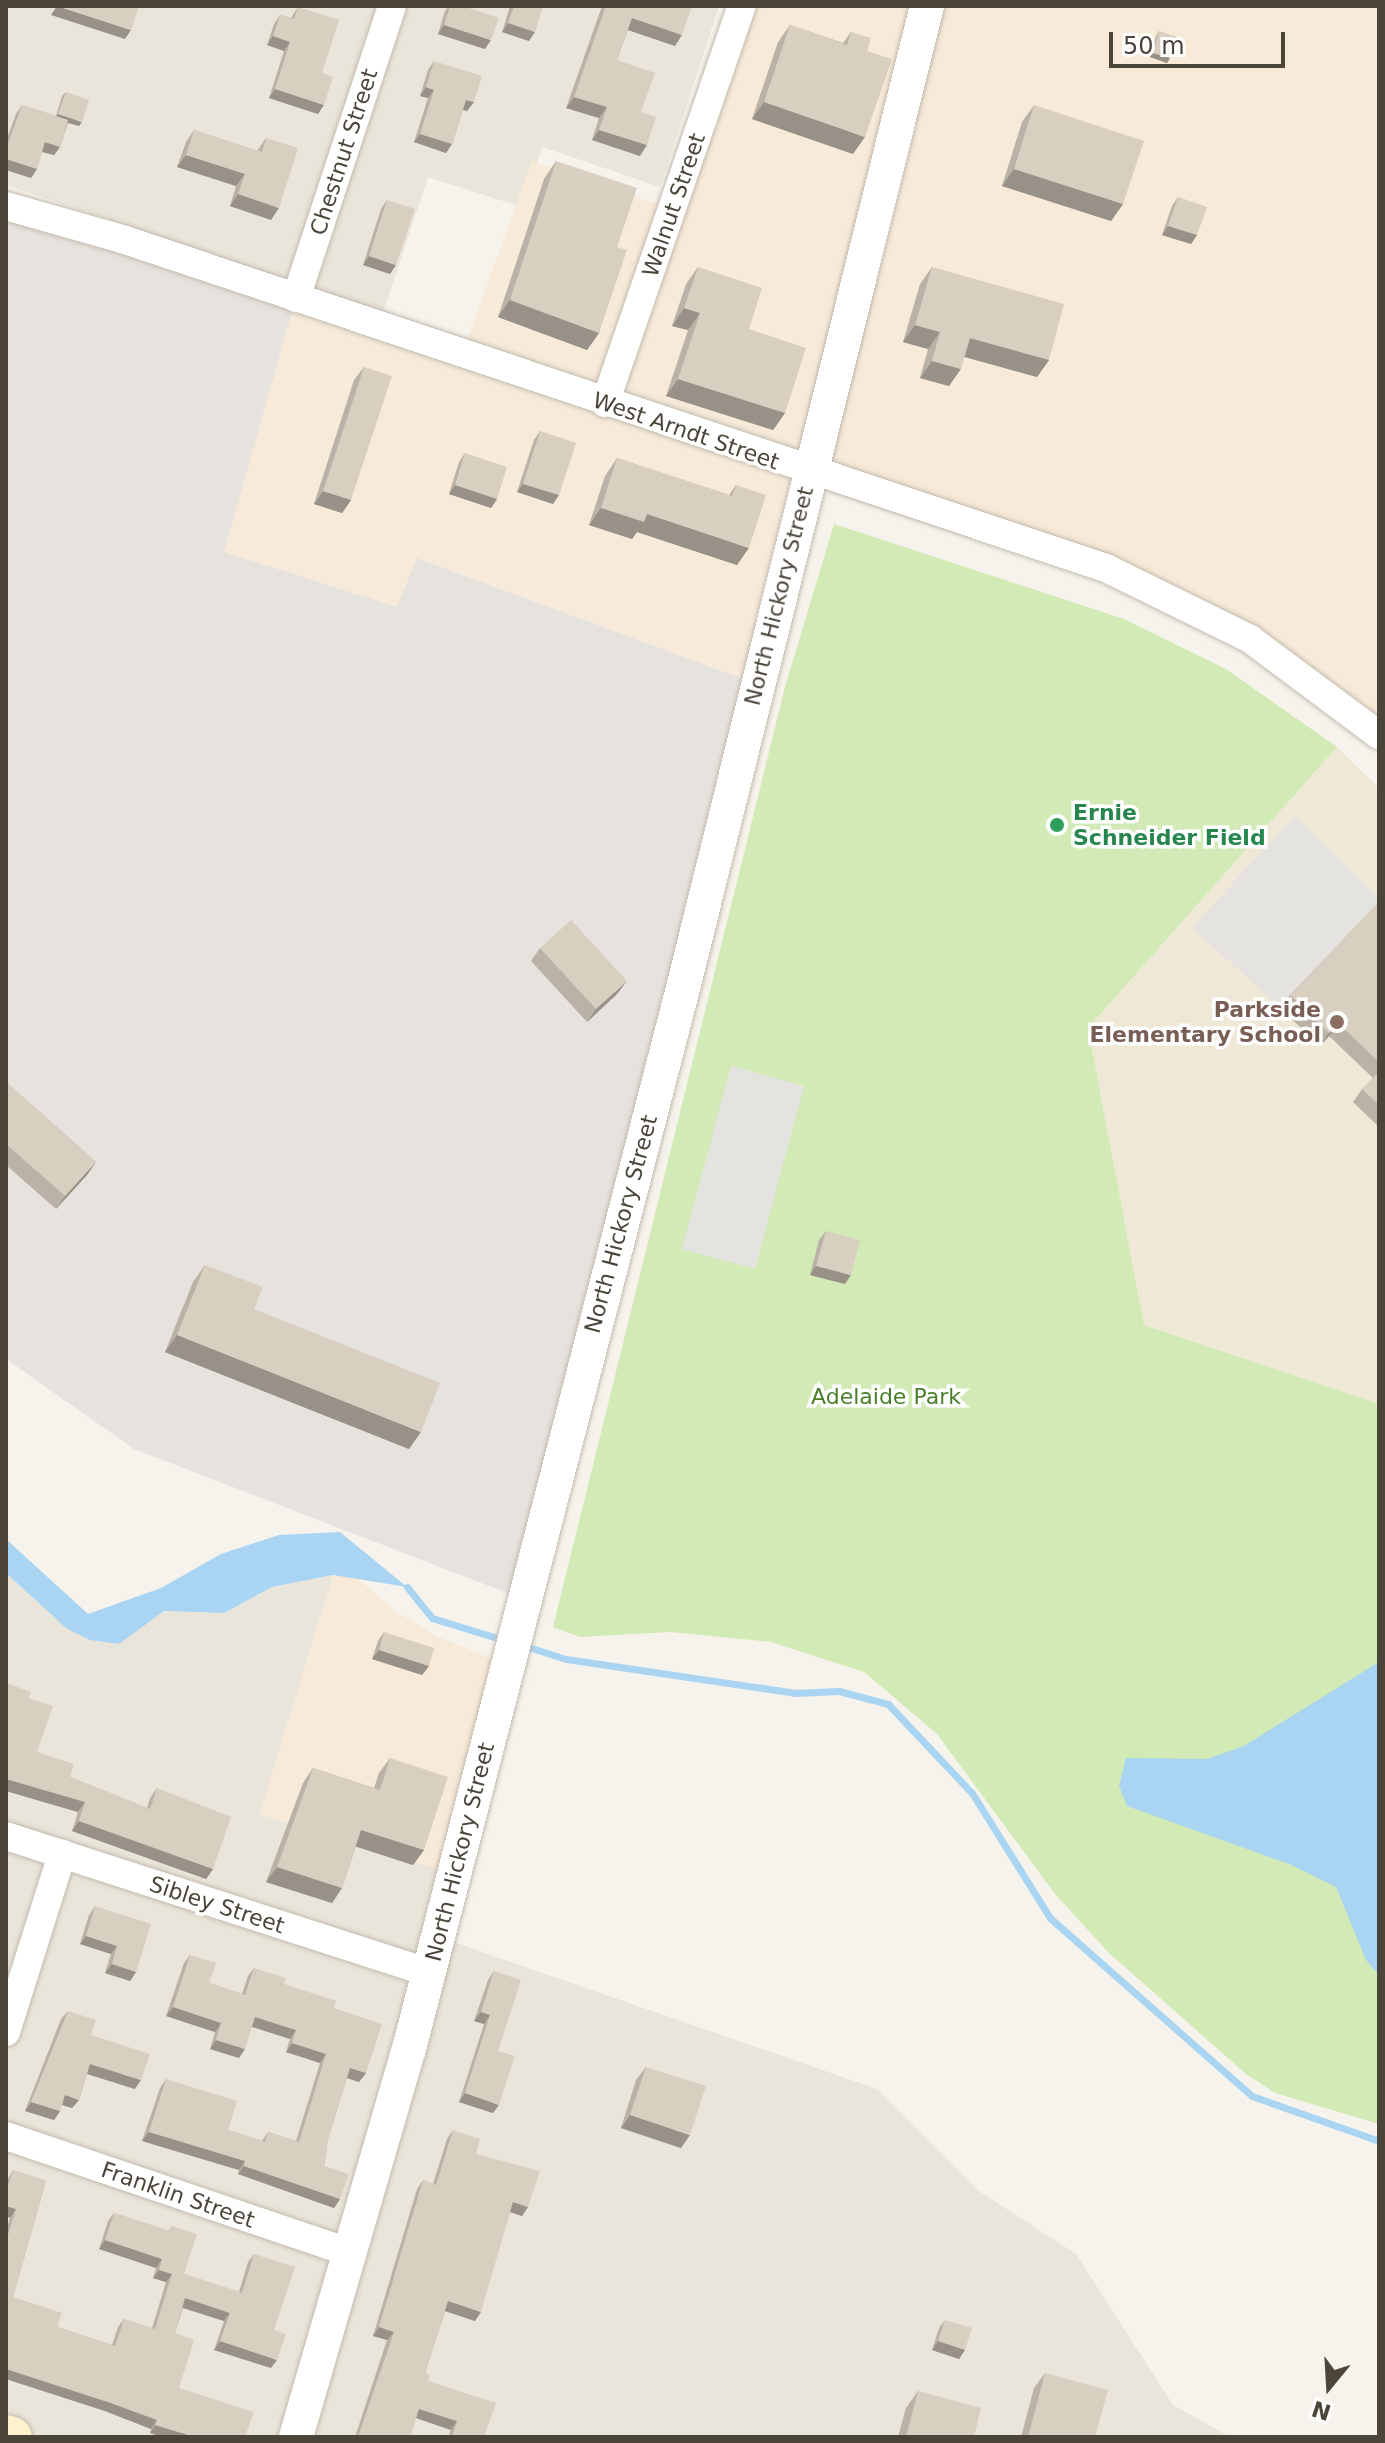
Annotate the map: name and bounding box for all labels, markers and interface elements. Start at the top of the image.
scale bar [1113,16,1289,66]
text: 50 m [1123,32,1185,60]
street label: Chestnut Street [305,66,383,238]
street label: Walnut Street [637,130,711,280]
street label: West Arndt Street [589,387,783,475]
street label: North Hickory Street [739,484,819,708]
place label: Ernie Schneider Field [1073,799,1266,850]
marker: Ernie Schneider Field [1048,816,1066,834]
place label: Parkside Elementary School [1089,996,1321,1048]
marker: Parkside Elementary School [1328,1013,1346,1031]
street label: North Hickory Street [579,1112,663,1336]
park label: Adelaide Park [811,1384,961,1410]
street label: North Hickory Street [420,1740,500,1964]
street label: Sibley Street [146,1871,288,1939]
street label: Franklin Street [98,2156,258,2234]
north arrow [1289,2347,1369,2427]
text: N [1309,2396,1334,2425]

